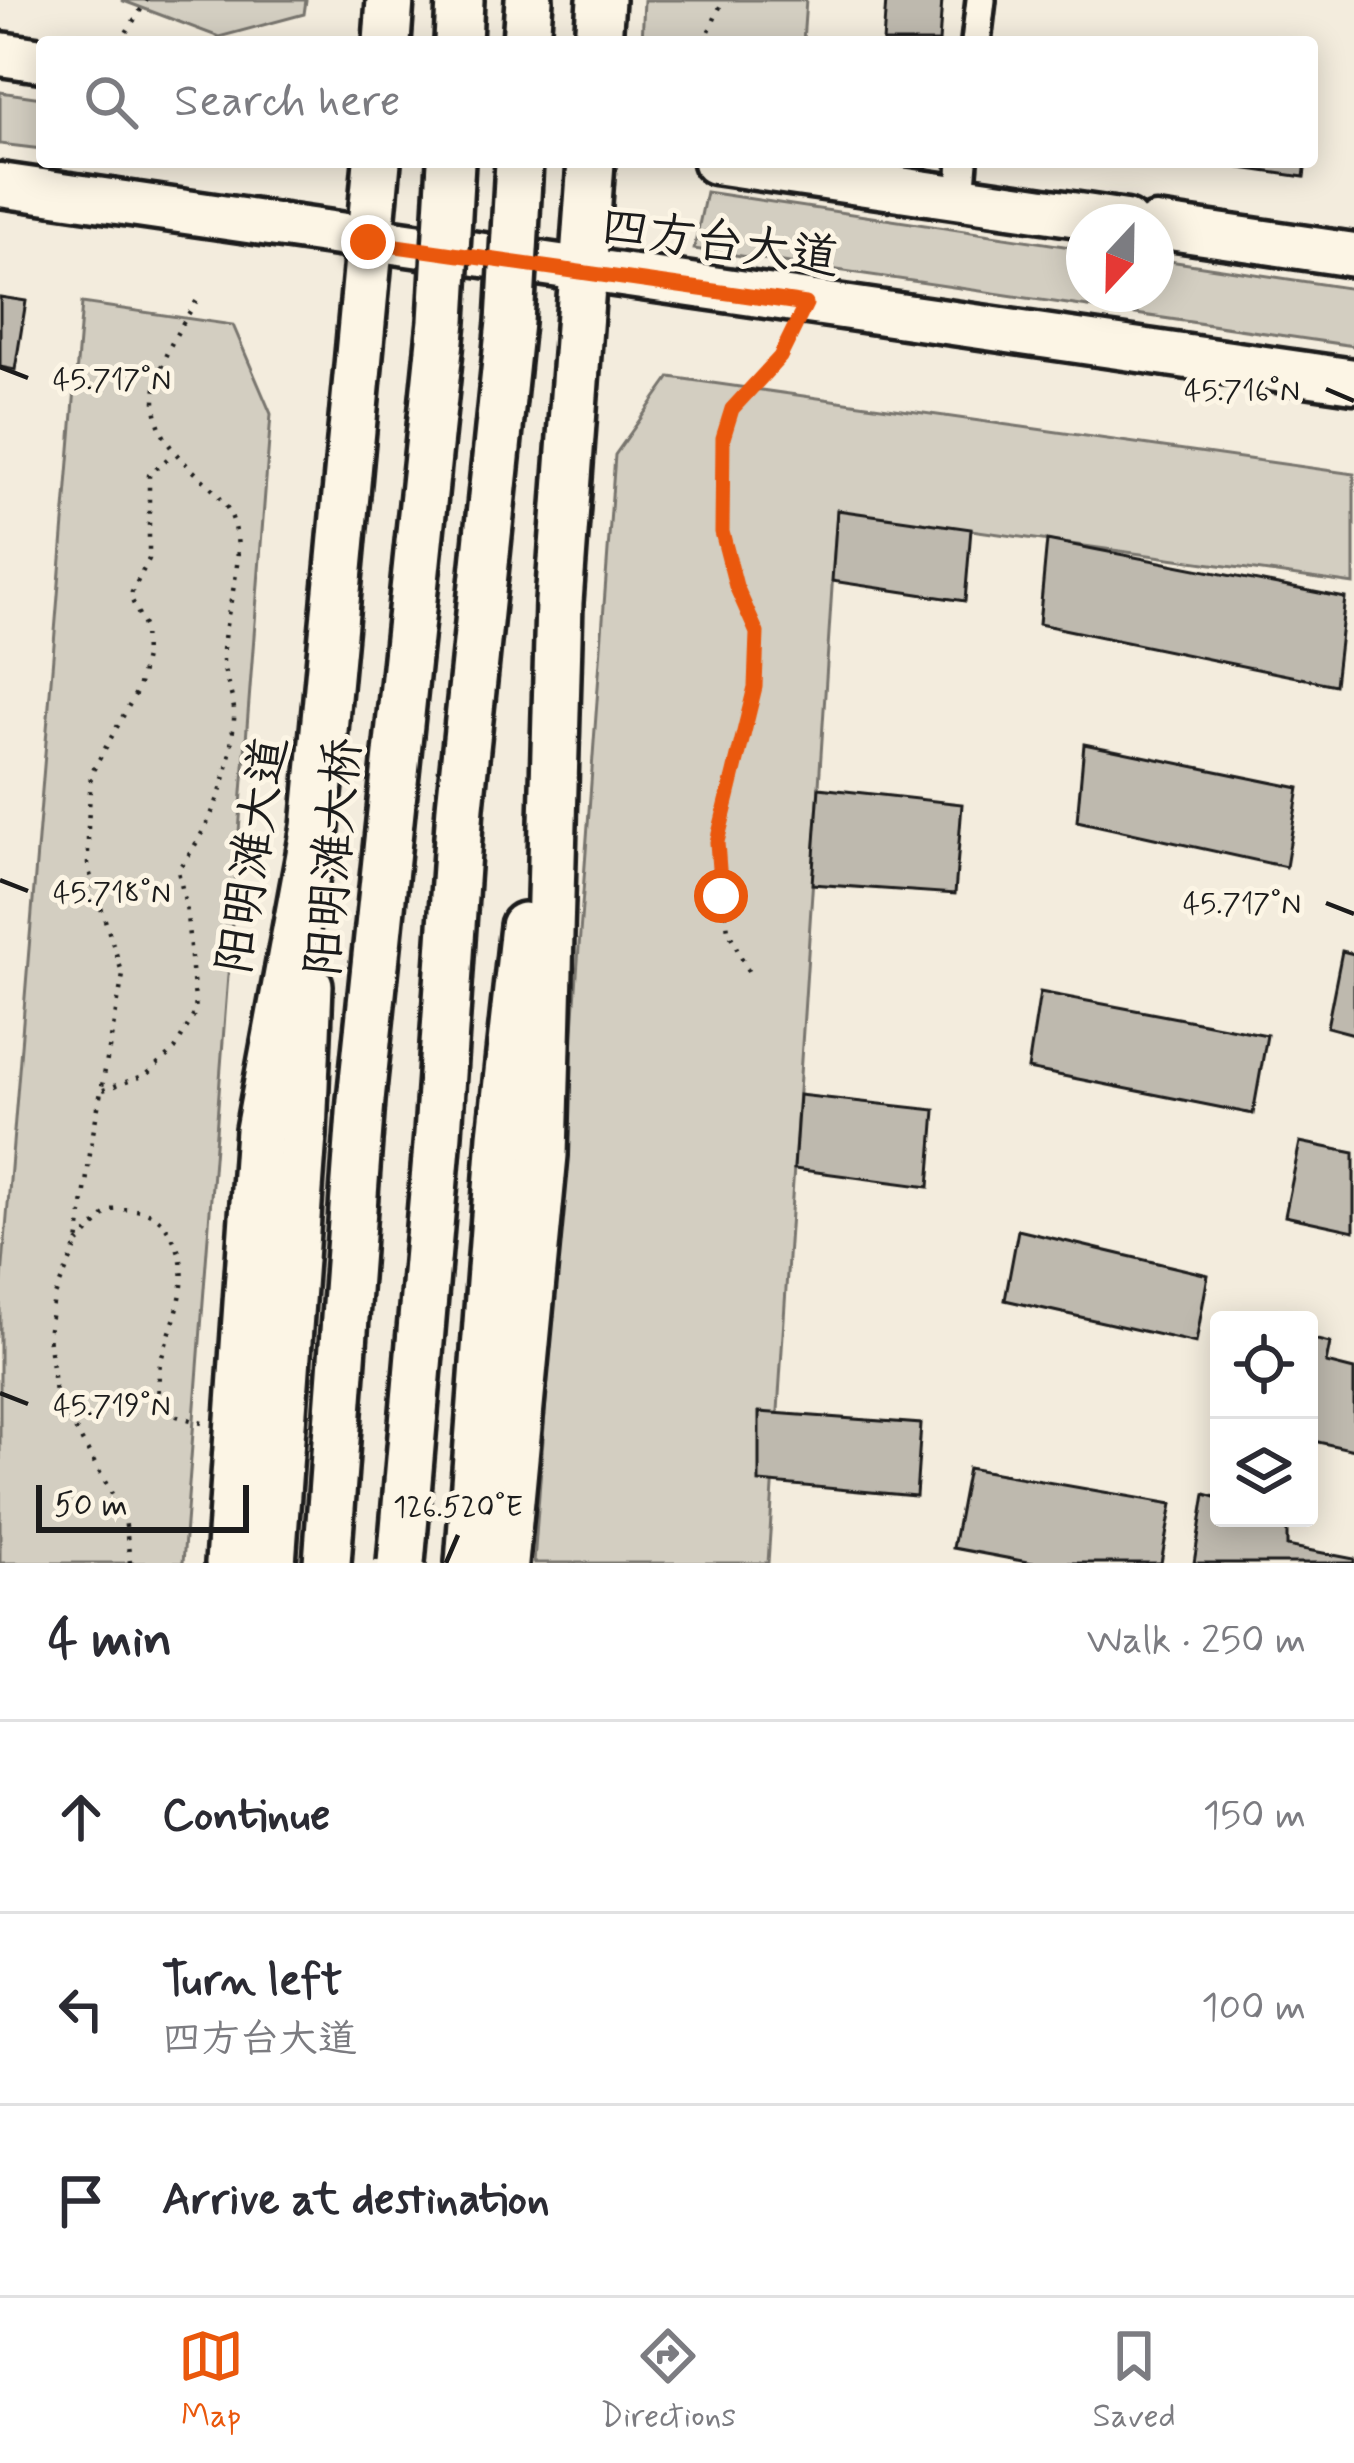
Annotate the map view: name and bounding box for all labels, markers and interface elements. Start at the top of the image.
search box [36,36,1318,168]
icon: search [78,69,144,135]
text: Search here [174,73,401,132]
street label: 四方台大道 [596,196,843,291]
north arrow [1066,204,1174,312]
route end [341,215,395,269]
text: 45.717°N [53,361,171,400]
text: 45.716°N [1184,372,1300,411]
street label: 阳明滩大道 [204,732,303,979]
street label: 阳明滩大桥 [293,735,376,980]
route start [694,869,748,923]
text: 45.718°N [53,874,171,913]
text: 45.717°N [1183,885,1301,924]
map controls [1210,1311,1318,1527]
button: locate [1210,1311,1318,1419]
text: 45.719°N [53,1387,171,1426]
button: layers [1210,1419,1318,1527]
scale bar [36,1479,249,1532]
text: 50 m [54,1484,128,1528]
text: 126.520°E [393,1488,523,1527]
text: 4 min [48,1608,172,1674]
text: Walk · 250 m [1087,1616,1306,1667]
icon: ahead [48,1784,114,1850]
text: Continue [162,1787,330,1846]
text: 150 m [1203,1791,1306,1842]
text: Turn left [162,1952,342,2011]
icon: left [48,1976,114,2042]
text: 100 m [1201,1983,1306,2034]
text: 四方台大道 [162,2015,357,2066]
icon: arrive [48,2168,114,2234]
text: Arrive at destination [162,2171,550,2230]
tab: Map [178,2323,244,2439]
tab: Directions [600,2323,736,2439]
tab: Saved [1092,2323,1176,2439]

